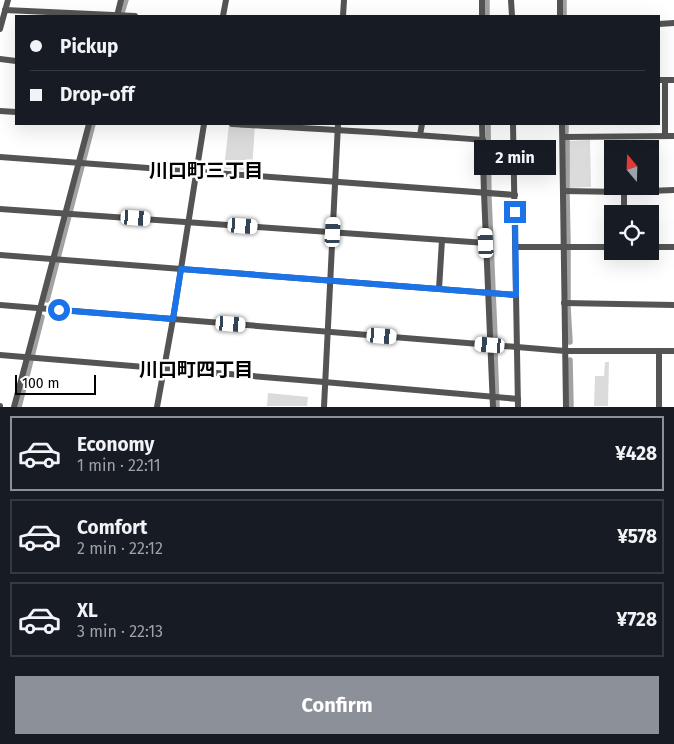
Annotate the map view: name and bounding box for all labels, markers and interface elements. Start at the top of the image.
text: Pickup [60,35,118,58]
text: Drop-off [60,83,134,106]
callout: 2 min [474,140,556,174]
north arrow [604,140,659,195]
map controls [604,140,659,260]
text: 2 min [495,148,535,167]
district label: 川口町三丁目 [149,159,263,182]
route end [504,201,526,223]
button: locate [604,205,659,260]
car [120,209,151,227]
car [227,217,258,235]
car [324,217,341,247]
car [477,228,494,258]
route start [48,299,70,321]
car [215,315,246,333]
car [366,327,397,345]
car [474,336,505,354]
district label: 川口町四丁目 [139,358,253,381]
scale bar [15,372,96,395]
text: 100 m [22,375,59,392]
icon: car [17,431,62,476]
text: Economy [77,433,154,456]
text: ¥428 [615,442,657,465]
text: 1 min · 22:11 [77,456,161,475]
icon: car [17,514,62,559]
text: Comfort [77,516,147,539]
text: ¥578 [617,525,657,548]
text: 2 min · 22:12 [77,539,163,558]
icon: car [17,597,62,642]
text: XL [77,599,98,622]
text: ¥728 [617,608,657,631]
text: 3 min · 22:13 [77,622,163,641]
button: Confirm [15,676,659,734]

